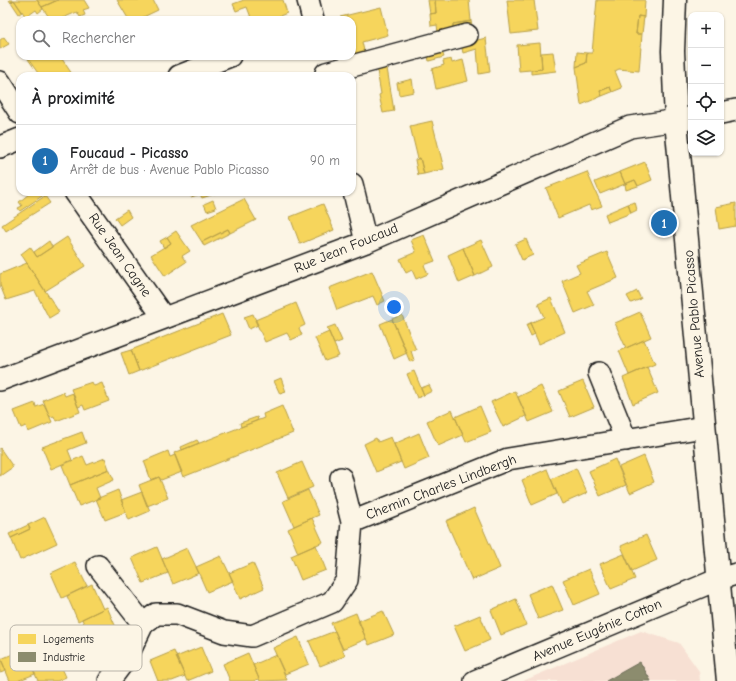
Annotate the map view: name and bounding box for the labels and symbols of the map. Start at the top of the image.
pin: 1 [651,208,677,238]
street label: Rue Jean Cagne [85,210,155,300]
street label: Rue Jean Foucaud [292,219,400,277]
street label: Avenue Pablo Picasso [680,249,708,379]
your location [384,297,404,317]
street label: Chemin Charles Lindbergh [363,450,519,524]
street label: Avenue Eugénie Cotton [530,595,664,665]
legend [10,625,142,671]
text: Logements [43,633,94,646]
text: Industrie [43,651,85,664]

